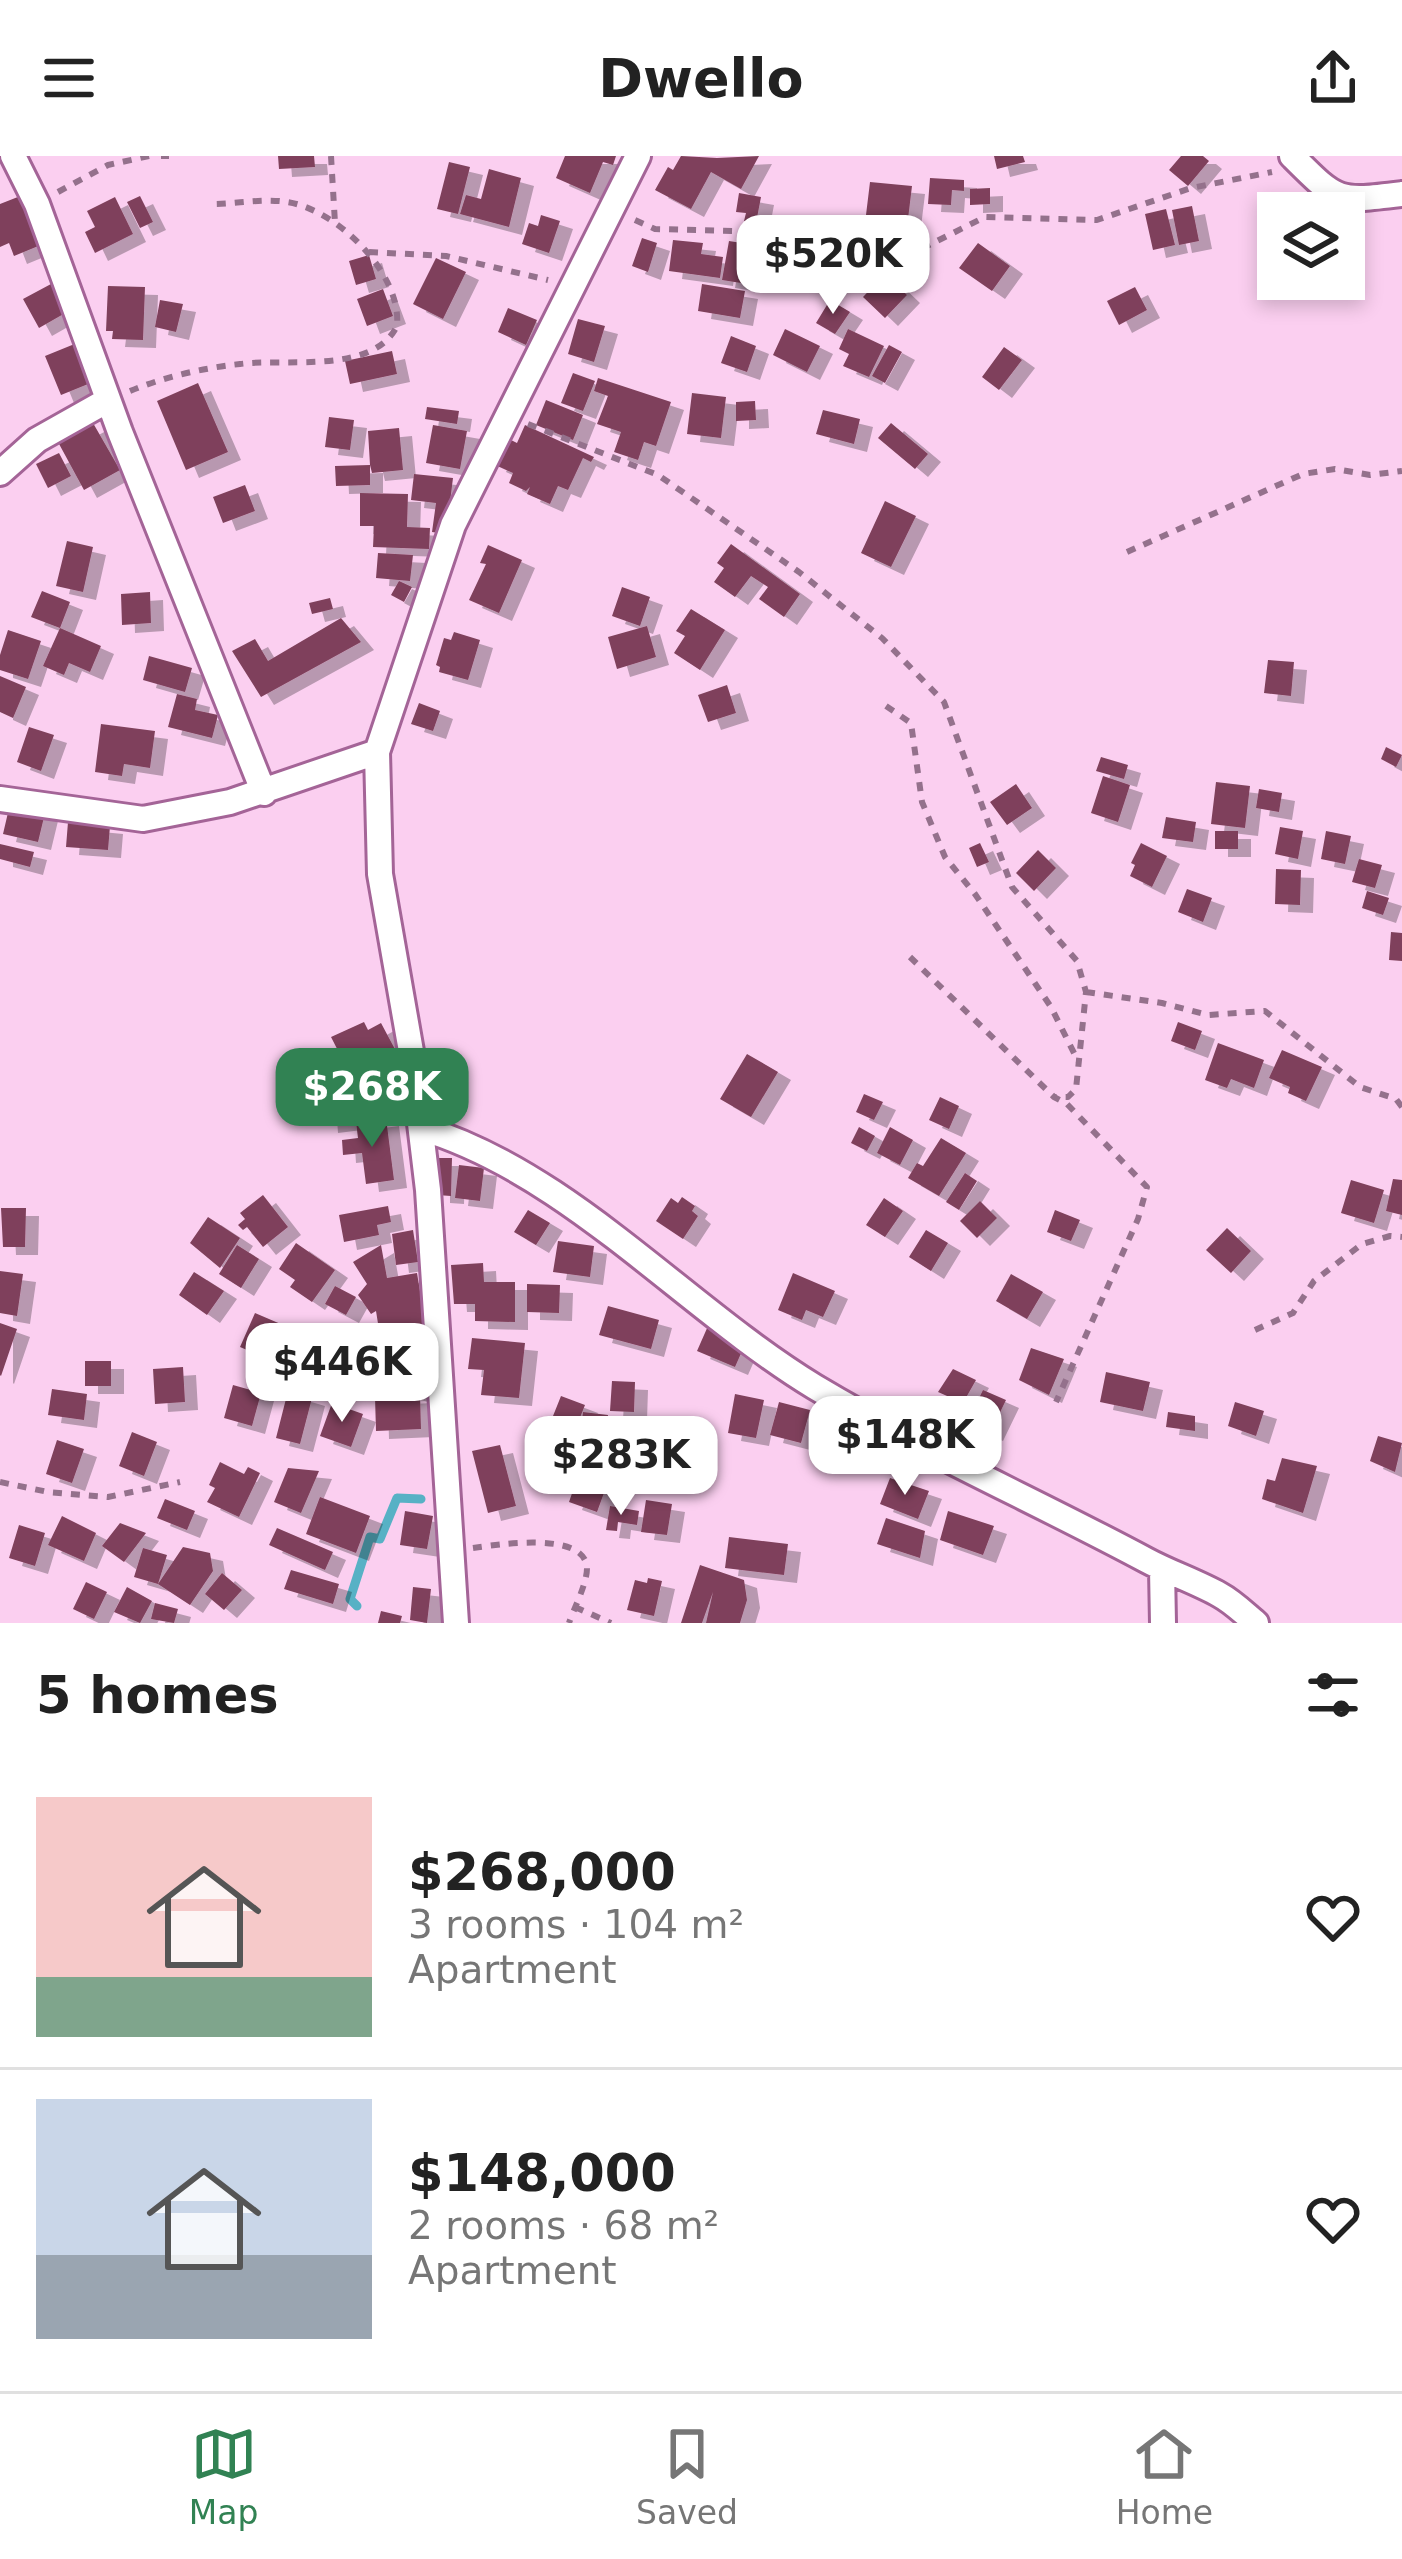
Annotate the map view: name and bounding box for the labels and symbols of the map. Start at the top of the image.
pin: $520K [749,215,917,317]
pin: $268K [288,1048,456,1150]
pin: $446K [258,1323,426,1425]
pin: $148K [821,1396,989,1498]
pin: $283K [537,1416,705,1518]

